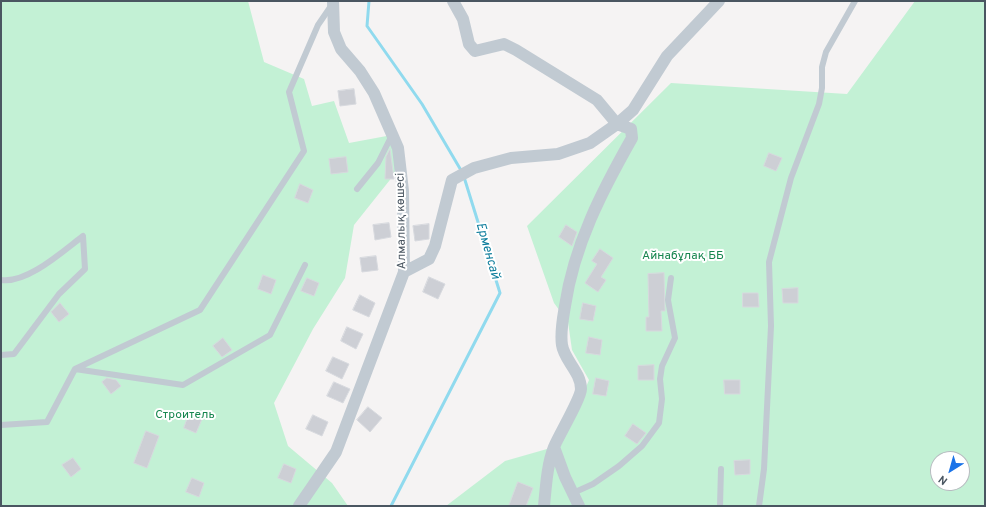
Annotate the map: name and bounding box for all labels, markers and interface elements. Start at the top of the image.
street label: Алмалық көшесі [394,173,410,269]
water label: Ерменсай [472,221,502,281]
park label: Айнабұлақ ББ [642,250,724,264]
park label: Строитель [155,409,215,423]
north arrow [930,451,970,491]
text: N [936,472,951,488]

